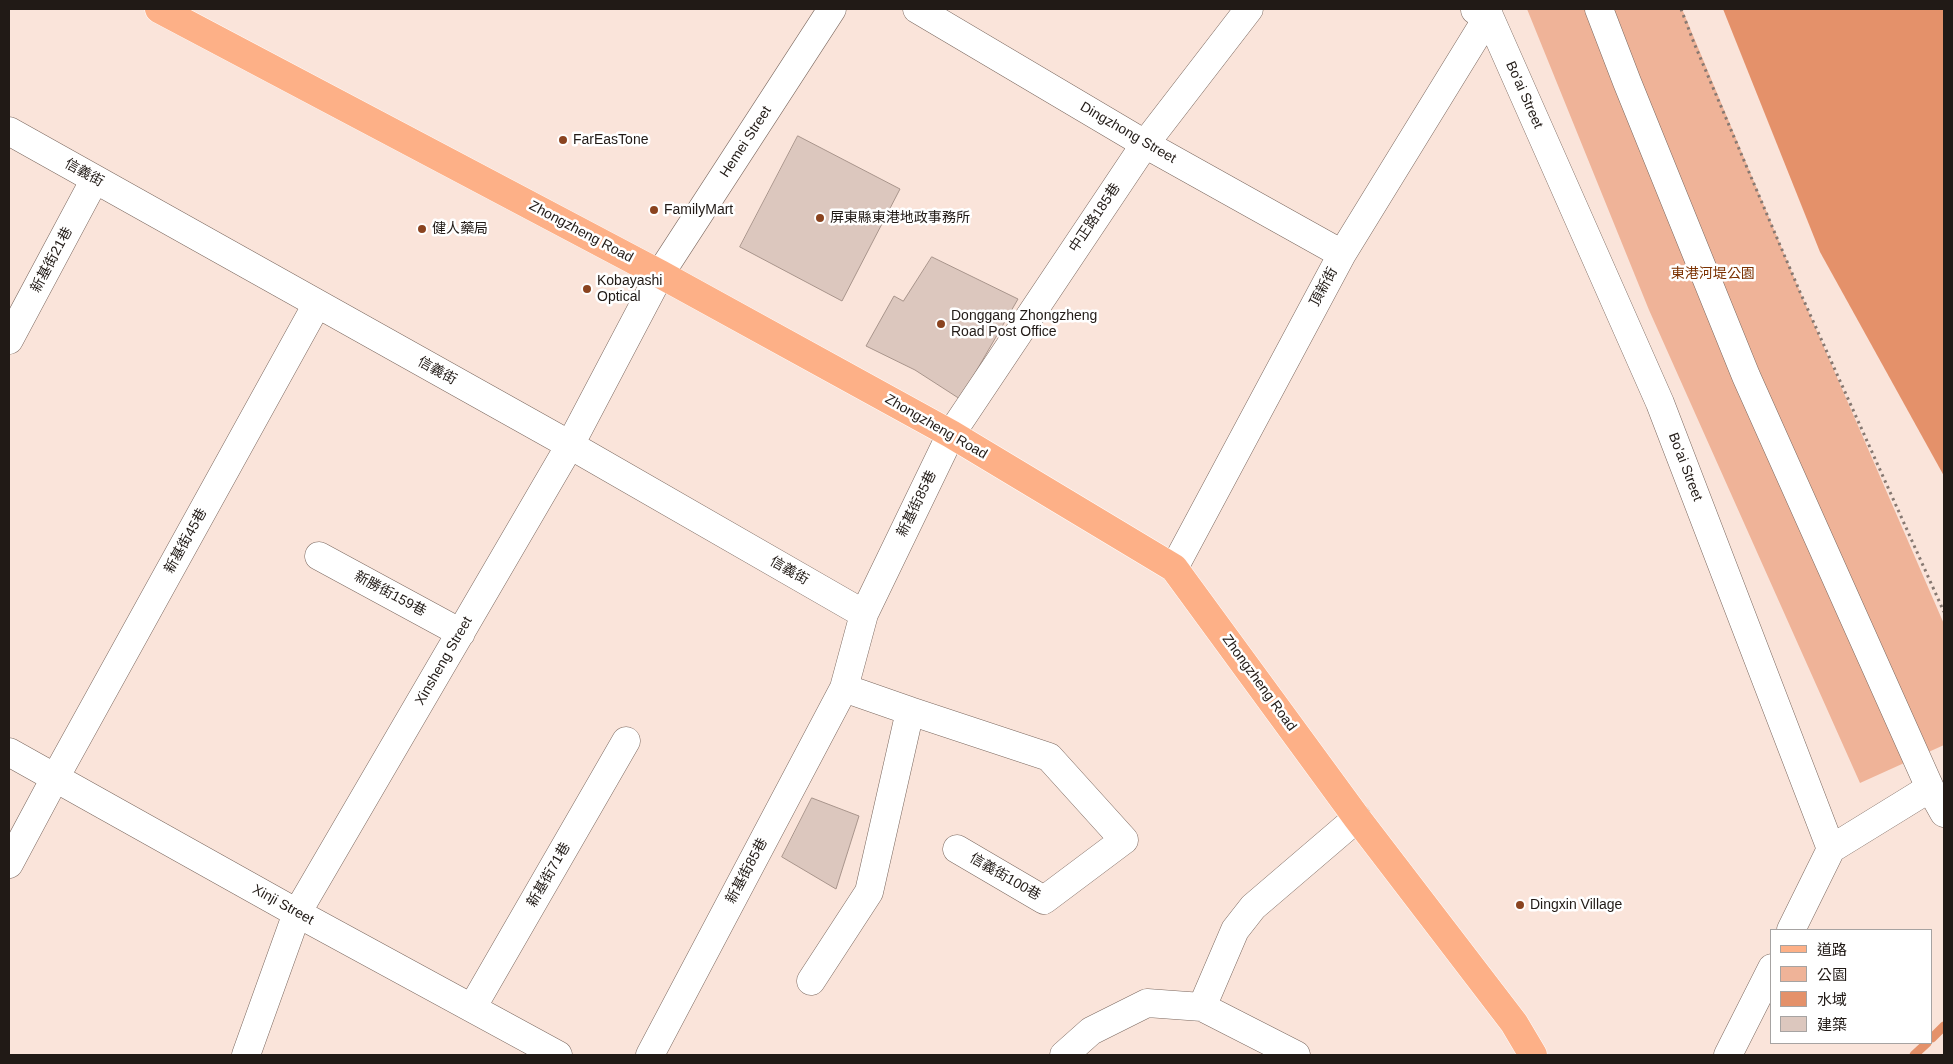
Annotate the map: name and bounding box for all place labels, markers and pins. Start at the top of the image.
place label: FarEasTone [573,132,648,148]
marker: FarEasTone [557,134,569,146]
place label: FamilyMart [664,202,733,218]
marker: FamilyMart [648,204,660,216]
place label: 屏東縣東港地政事務所 [830,210,970,226]
marker: 屏東縣東港地政事務所 [814,212,826,224]
place label: 健人藥局 [432,221,488,237]
marker: 健人藥局 [416,223,428,235]
place label: Kobayashi Optical [597,273,662,306]
marker: Kobayashi Optical [581,283,593,295]
place label: Donggang Zhongzheng Road Post Office [951,308,1097,341]
marker: Donggang Zhongzheng Road Post Office [935,318,947,330]
place label: Dingxin Village [1530,897,1622,913]
marker: Dingxin Village [1514,899,1526,911]

